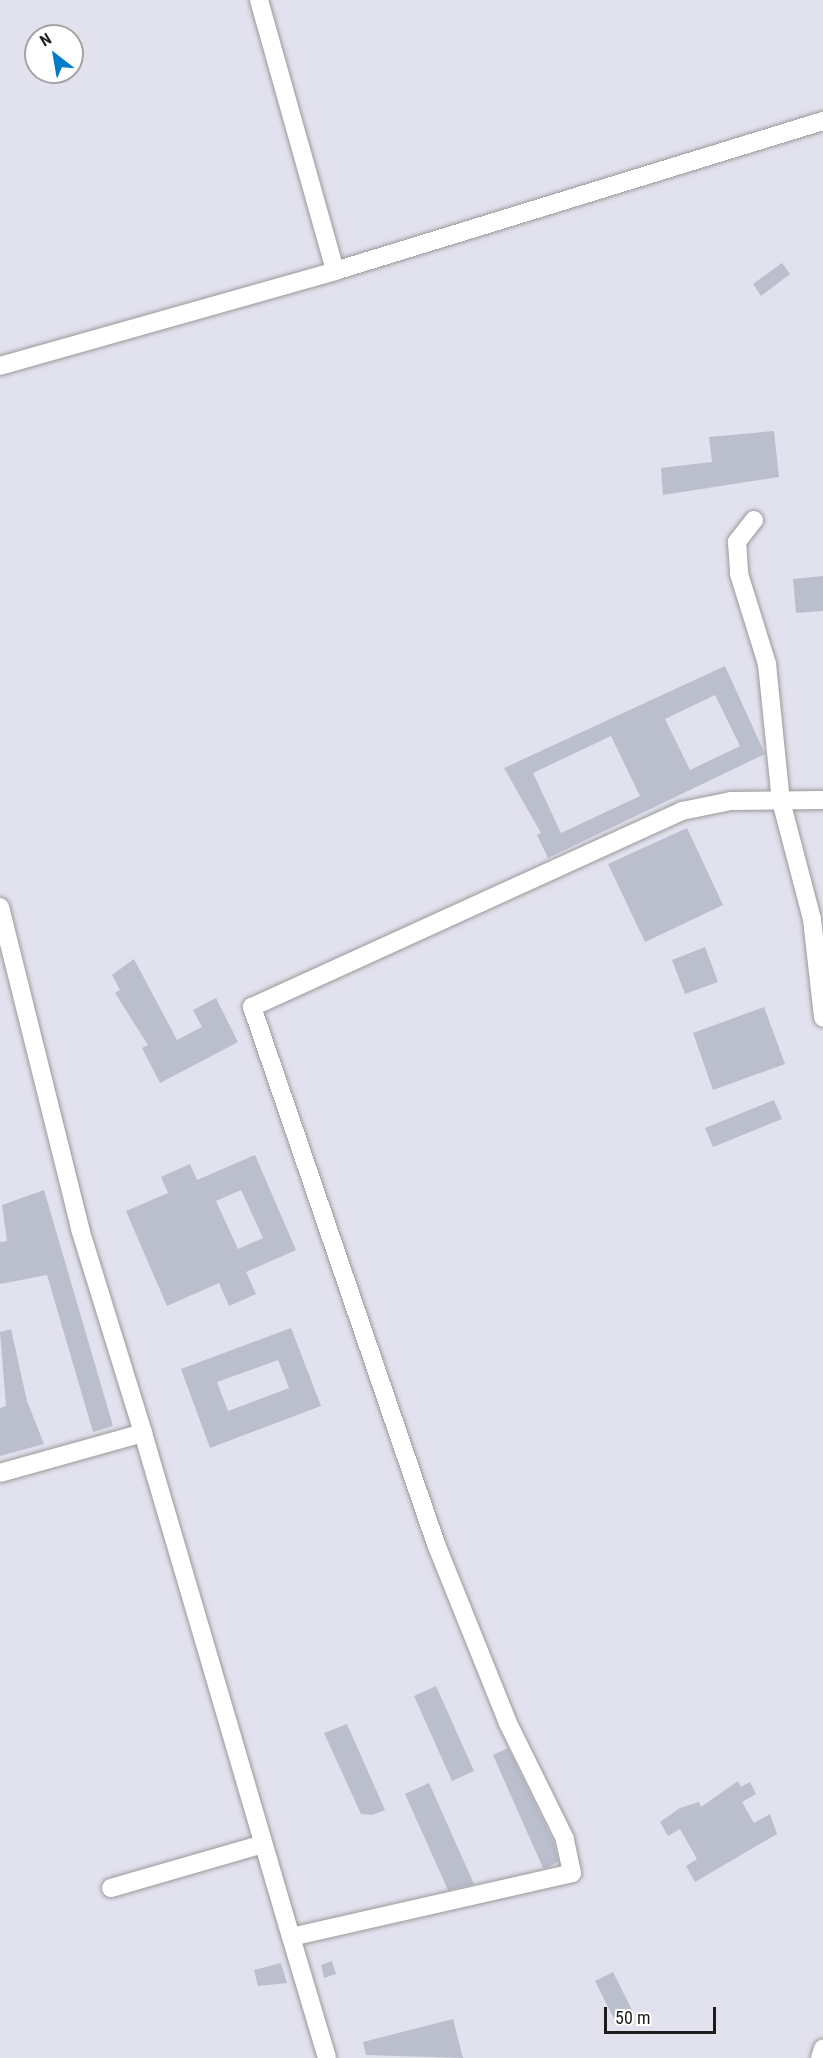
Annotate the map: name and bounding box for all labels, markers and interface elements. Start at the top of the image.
north arrow [24,24,84,84]
text: N [36,29,55,51]
scale bar [607,1995,720,2033]
text: 50 m [615,2007,650,2028]

